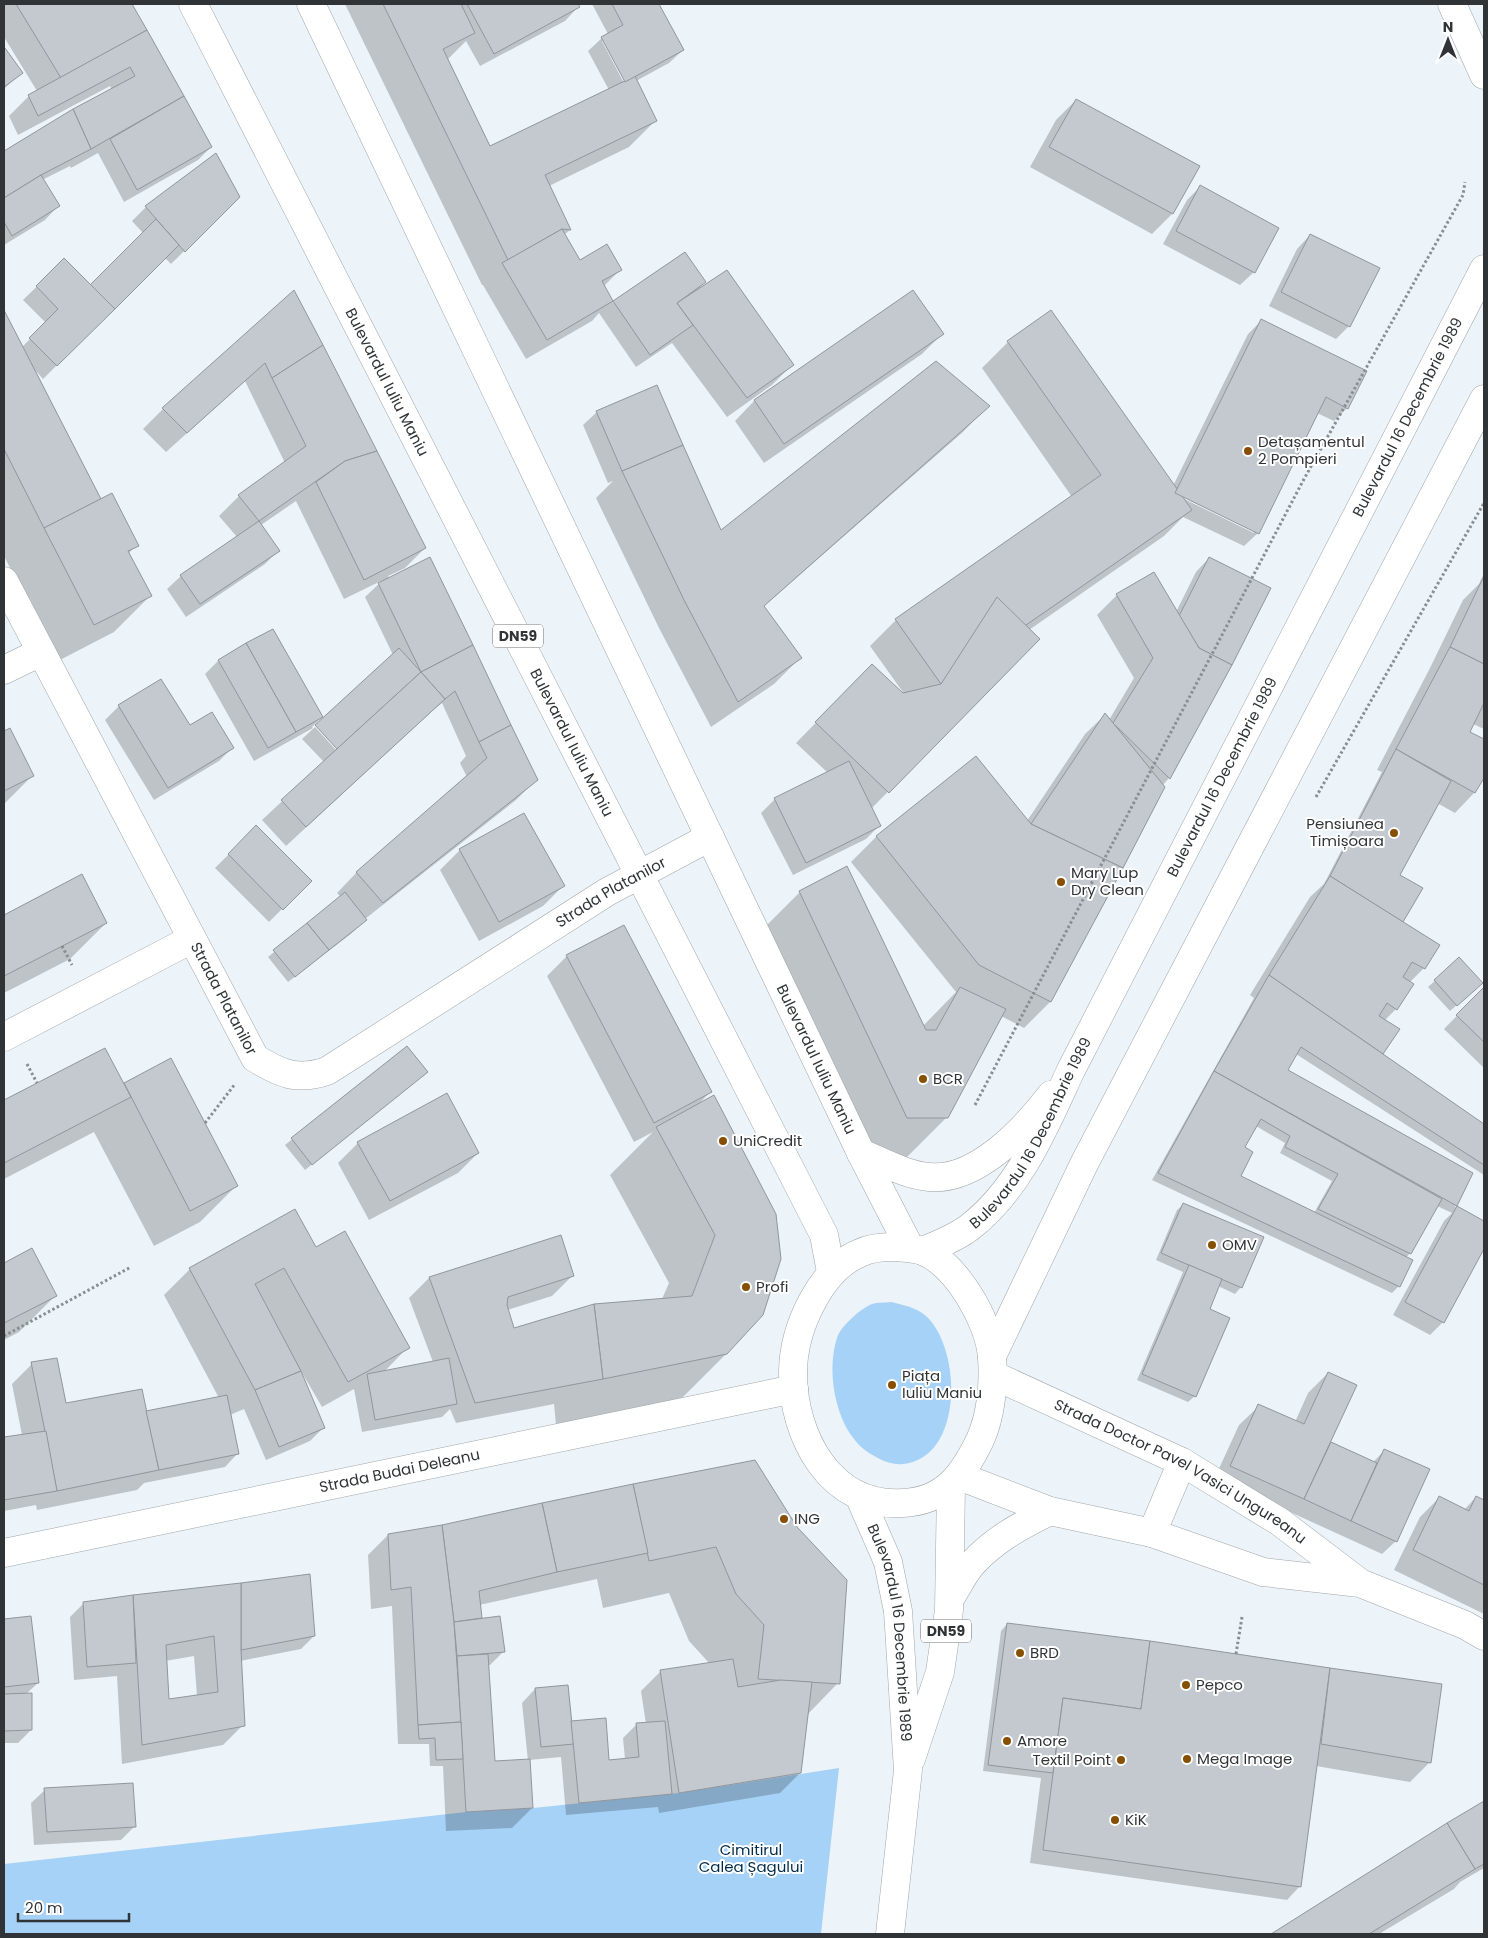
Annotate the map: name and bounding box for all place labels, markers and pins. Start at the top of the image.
place label: Detașamentul 2 Pompieri [1258,431,1365,469]
marker: Detașamentul 2 Pompieri [1242,445,1254,457]
place label: Pensiunea Timișoara [1306,813,1384,851]
marker: Pensiunea Timișoara [1388,827,1400,839]
place label: Mary Lup Dry Clean [1071,862,1144,900]
marker: Mary Lup Dry Clean [1055,876,1067,888]
place label: BCR [933,1068,963,1089]
marker: BCR [917,1073,929,1085]
place label: UniCredit [733,1130,802,1151]
marker: UniCredit [717,1135,729,1147]
place label: OMV [1222,1234,1257,1255]
marker: OMV [1206,1239,1218,1251]
place label: Profi [756,1276,789,1297]
marker: Profi [740,1281,752,1293]
place label: Piața Iuliu Maniu [902,1365,982,1403]
marker: Piața Iuliu Maniu [886,1379,898,1391]
place label: ING [794,1508,820,1529]
marker: ING [778,1513,790,1525]
place label: BRD [1030,1642,1059,1663]
marker: BRD [1014,1647,1026,1659]
place label: Pepco [1196,1674,1243,1695]
marker: Pepco [1180,1679,1192,1691]
place label: Amore [1017,1730,1067,1751]
marker: Amore [1001,1735,1013,1747]
place label: Mega Image [1197,1748,1292,1769]
place label: Textil Point [1033,1749,1111,1770]
marker: Mega Image [1181,1753,1193,1765]
marker: Textil Point [1115,1754,1127,1766]
place label: KiK [1125,1809,1147,1830]
marker: KiK [1109,1814,1121,1826]

